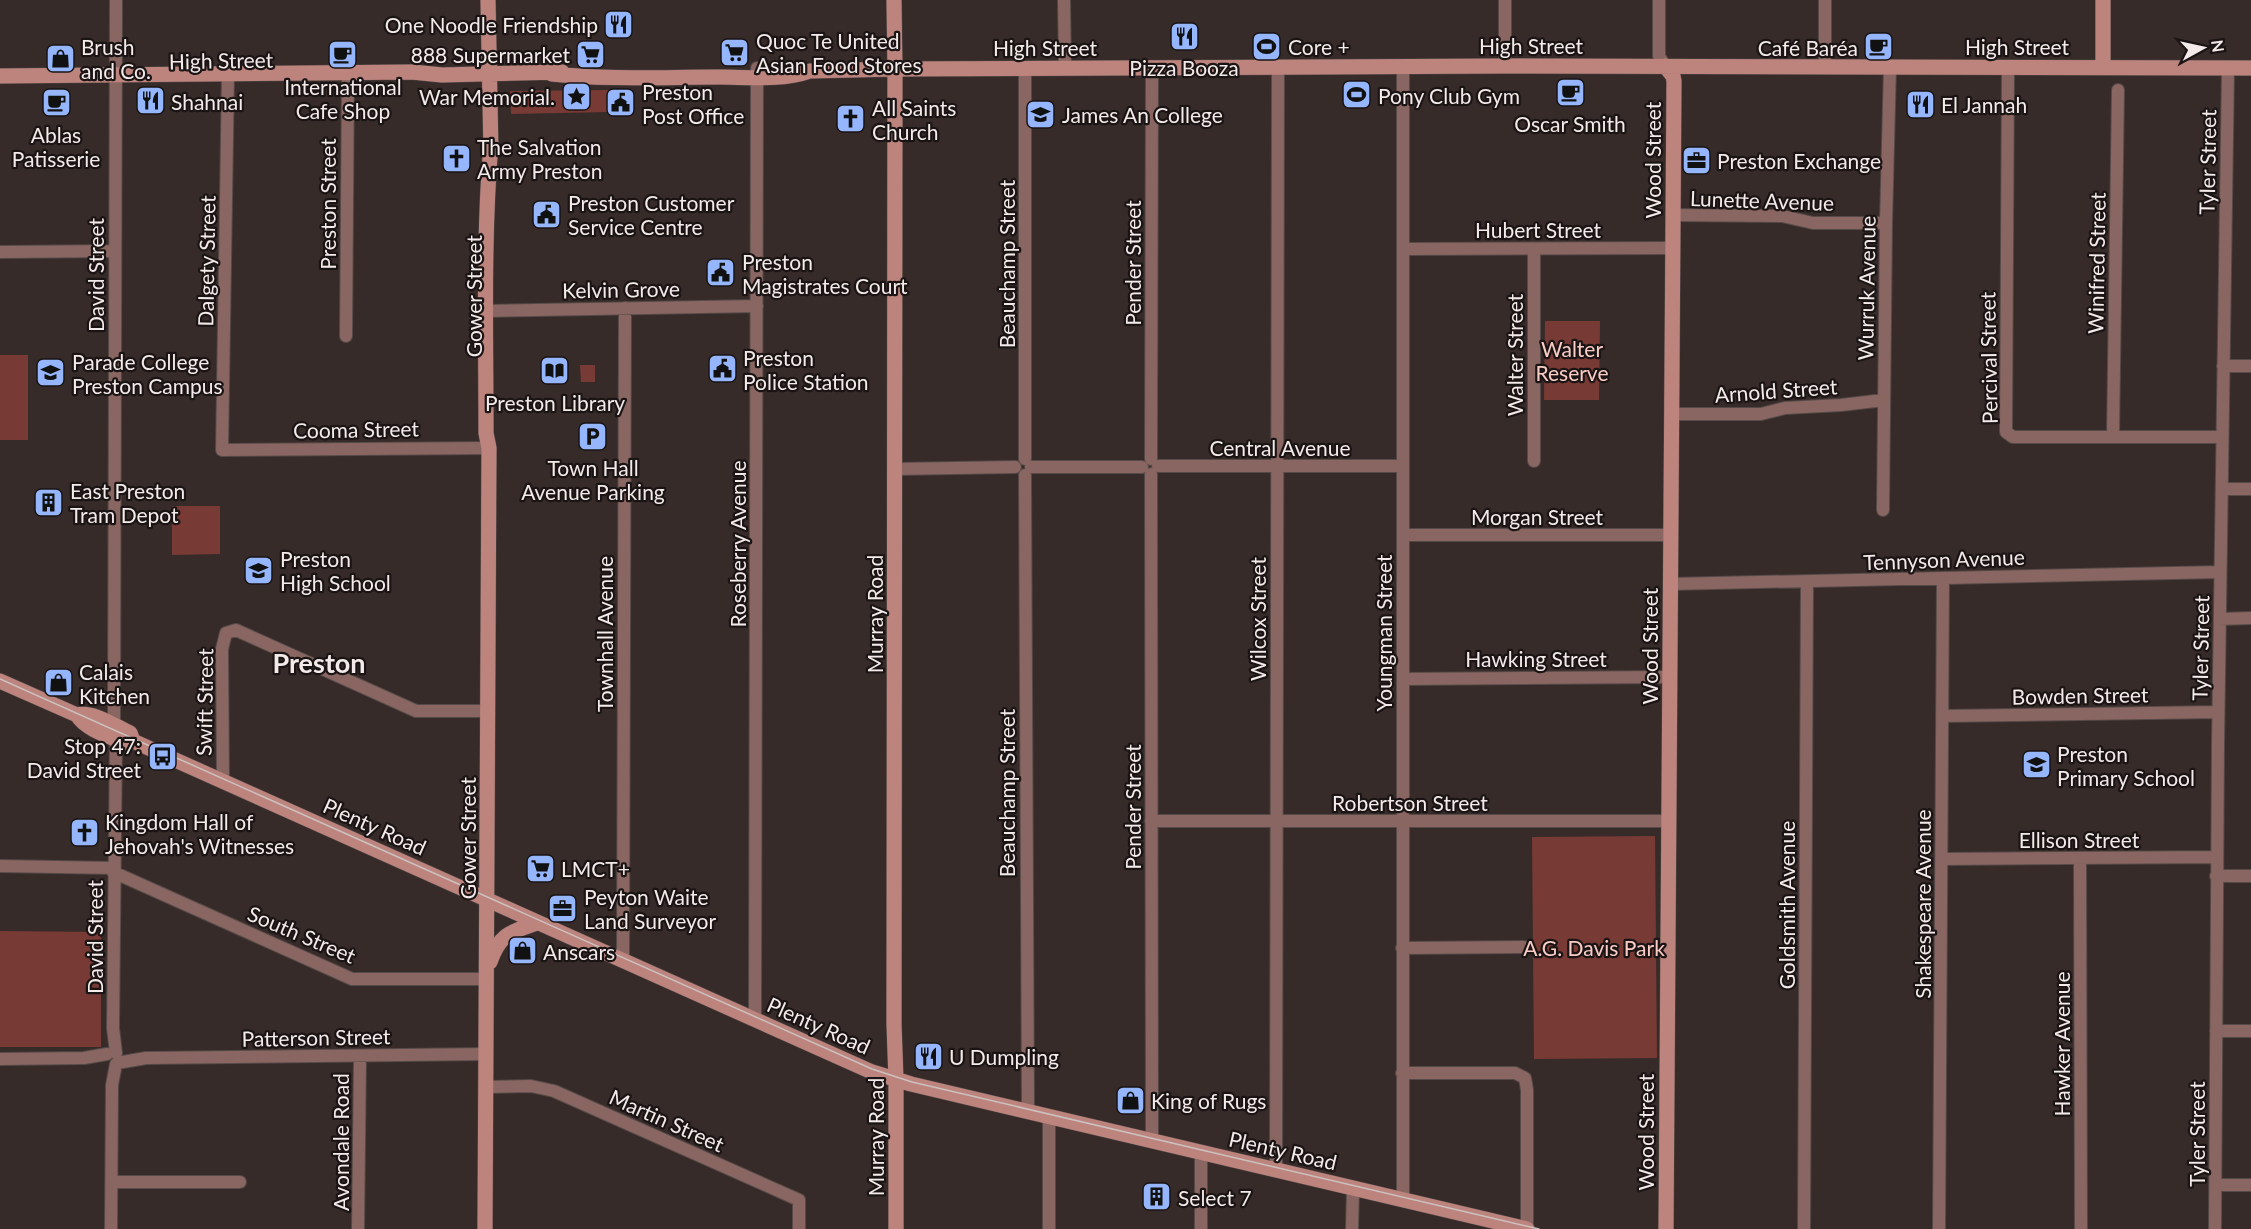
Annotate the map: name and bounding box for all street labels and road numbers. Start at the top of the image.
street label: High Street [1479,33,1584,58]
street label: High Street [1965,34,2070,59]
street label: High Street [993,35,1098,60]
street label: High Street [169,47,274,73]
street label: Wood Street [1640,101,1665,218]
street label: Tyler Street [2194,109,2220,215]
street label: Preston Street [315,138,340,270]
street label: Beauchamp Street [994,179,1019,348]
street label: Lunette Avenue [1690,185,1834,215]
street label: Winifred Street [2082,192,2110,334]
street label: Dalgety Street [192,195,220,327]
street label: Pender Street [1120,200,1145,326]
street label: Wurruk Avenue [1852,216,1880,360]
street label: David Street [83,217,108,332]
street label: Hubert Street [1475,217,1602,242]
street label: Gower Street [461,234,486,357]
street label: Kelvin Grove [562,275,680,303]
street label: Percival Street [1974,291,2002,424]
street label: Walter Street [1502,293,1527,416]
street label: Arnold Street [1714,373,1839,407]
street label: Cooma Street [293,415,420,443]
street label: Central Avenue [1209,435,1351,460]
street label: Roseberry Avenue [725,460,750,628]
street label: Morgan Street [1471,504,1604,529]
street label: Tennyson Avenue [1863,544,2025,574]
street label: Youngman Street [1371,554,1396,712]
street label: Murray Road [862,555,887,673]
street label: Townhall Avenue [592,556,617,712]
street label: Wilcox Street [1245,557,1270,681]
street label: Wood Street [1637,587,1662,704]
street label: Tyler Street [2187,595,2213,701]
street label: Hawking Street [1465,646,1607,671]
street label: Swift Street [191,648,217,756]
street label: Bowden Street [2011,681,2149,709]
street label: Beauchamp Street [994,708,1019,877]
street label: Pender Street [1120,744,1145,870]
street label: Gower Street [455,776,480,899]
street label: Robertson Street [1332,790,1488,815]
street label: Plenty Road [320,792,430,860]
street label: Shakespeare Avenue [1910,809,1935,999]
street label: Goldsmith Avenue [1774,821,1799,989]
street label: Ellison Street [2019,827,2140,852]
street label: David Street [82,879,107,994]
street label: South Street [244,900,360,968]
street label: Hawker Avenue [2049,971,2074,1117]
street label: Plenty Road [764,991,874,1059]
street label: Patterson Street [241,1023,391,1051]
street label: Avondale Road [328,1073,353,1211]
street label: Wood Street [1633,1073,1658,1190]
street label: Murray Road [863,1078,888,1196]
street label: Tyler Street [2184,1081,2209,1187]
street label: Martin Street [606,1084,729,1157]
street label: Plenty Road [1227,1125,1339,1175]

